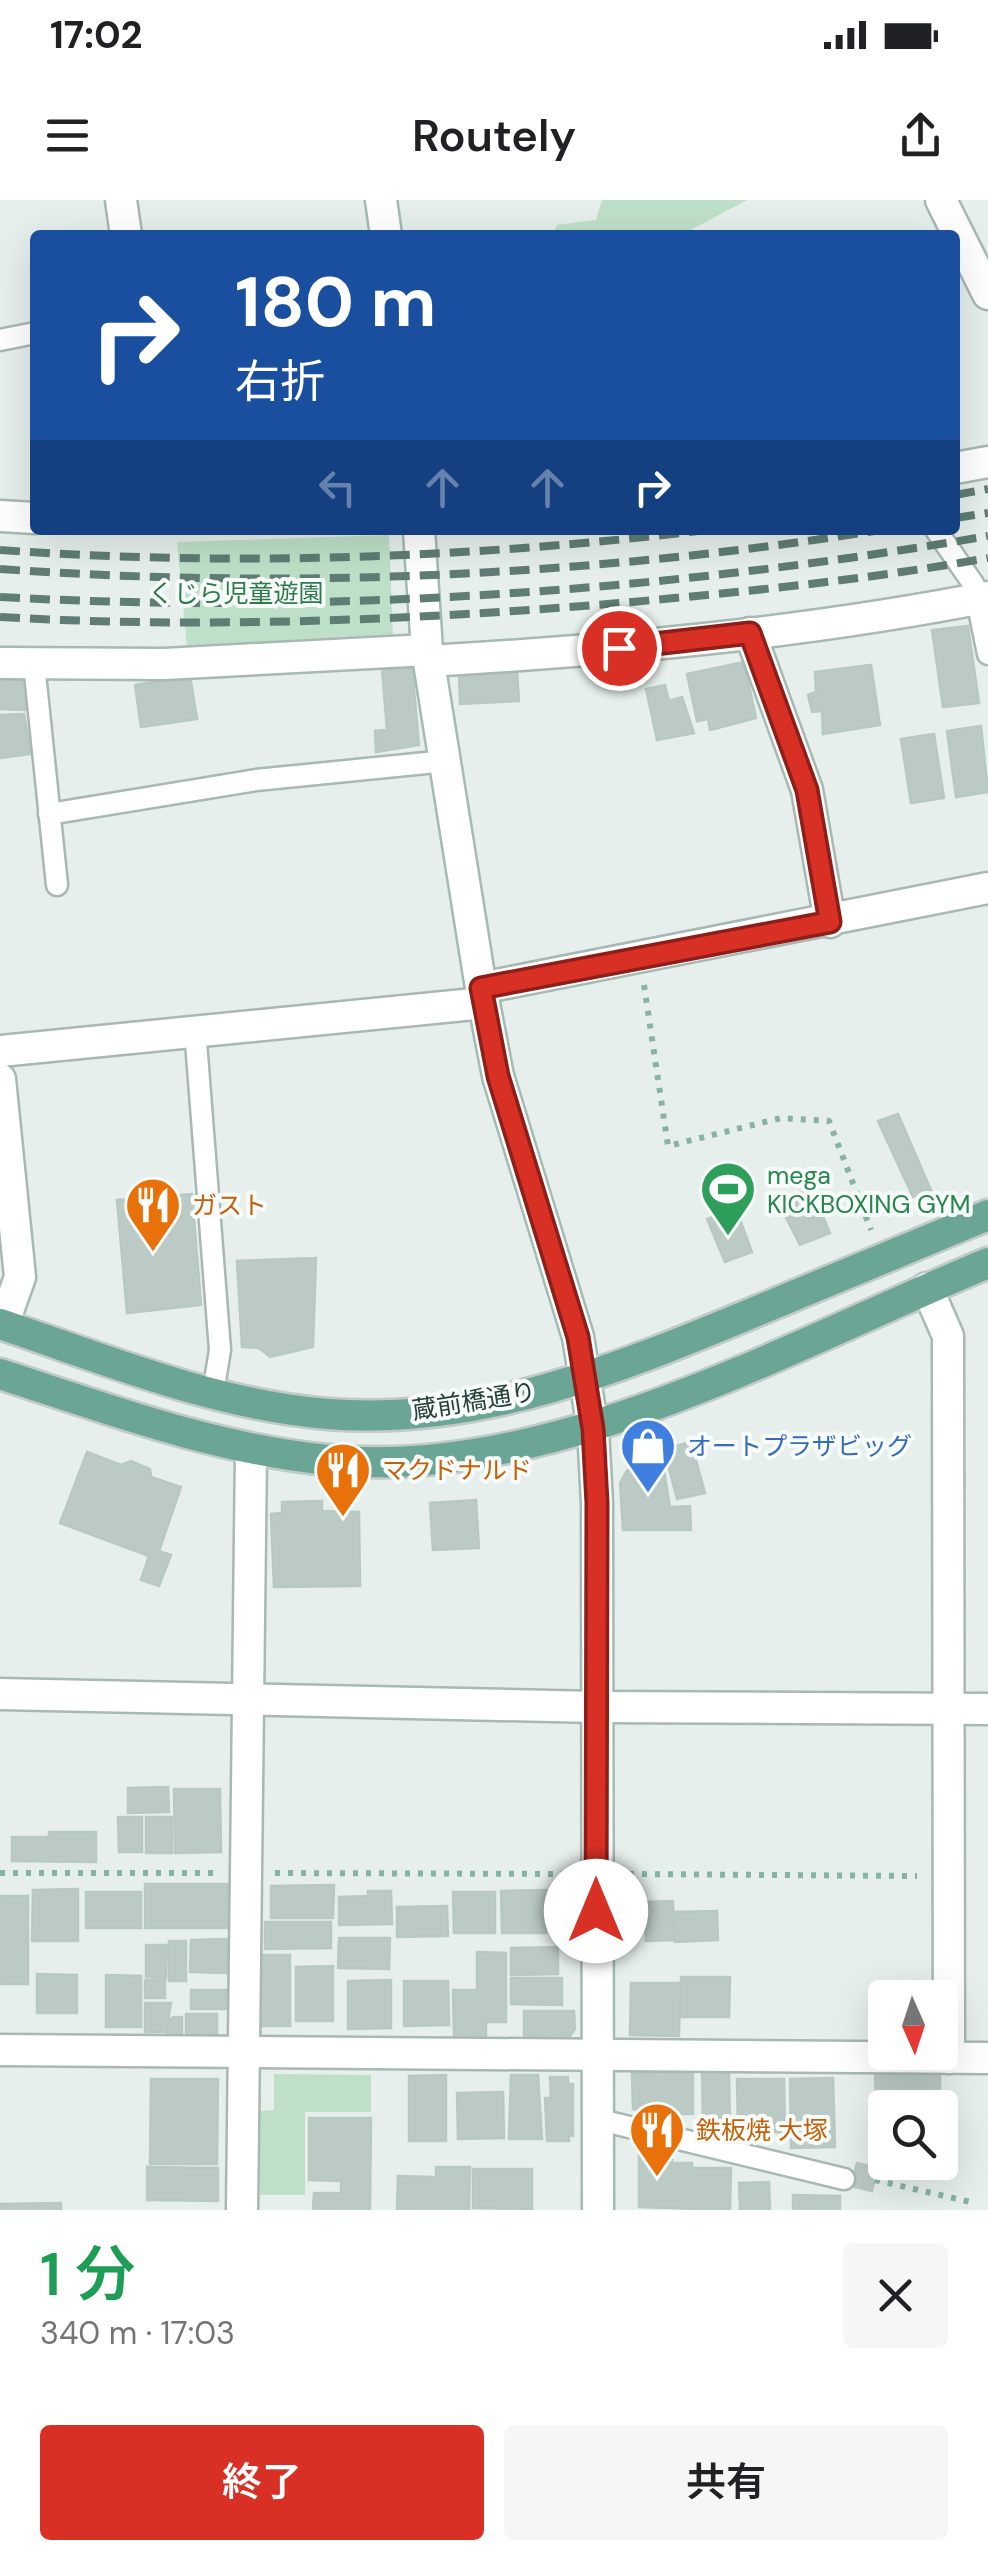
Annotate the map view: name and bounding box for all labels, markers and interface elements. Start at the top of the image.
text: 17:02 [50,10,142,60]
text: Routely [412,106,576,165]
icon: menu [40,108,95,163]
icon: share [893,108,948,163]
text: 180 m [235,257,436,348]
icon: right [70,270,200,400]
text: 右折 [235,352,325,411]
icon: left [310,460,365,515]
icon: ahead [415,460,470,515]
icon: ahead [520,460,575,515]
icon: right [625,460,680,515]
park label: くじら児童遊園 [148,577,324,610]
pin [577,606,662,691]
icon: arrive [592,621,647,676]
sports icon: mega KICKBOXING GYM [698,1159,758,1238]
place label: mega KICKBOXING GYM [767,1159,971,1221]
restaurant icon: ガスト [123,1175,183,1254]
place label: ガスト [192,1189,267,1222]
street label: 蔵前橋通り [410,1375,538,1427]
shop icon: オートプラザビッグ [618,1416,678,1495]
place label: オートプラザビッグ [687,1430,912,1463]
restaurant icon: マクドナルド [313,1440,373,1519]
place label: マクドナルド [382,1454,532,1487]
position arrow [544,1859,648,1963]
north arrow [868,1980,958,2070]
map controls [868,1980,958,2180]
button: search [868,2090,958,2180]
restaurant icon: 鉄板焼 大塚 [627,2100,687,2179]
place label: 鉄板焼 大塚 [696,2114,828,2147]
text: 1 分 [40,2235,136,2314]
button: close [843,2243,948,2348]
text: 340 m · 17:03 [40,2312,235,2354]
button: 終了 [40,2425,484,2540]
button: 共有 [504,2425,948,2540]

